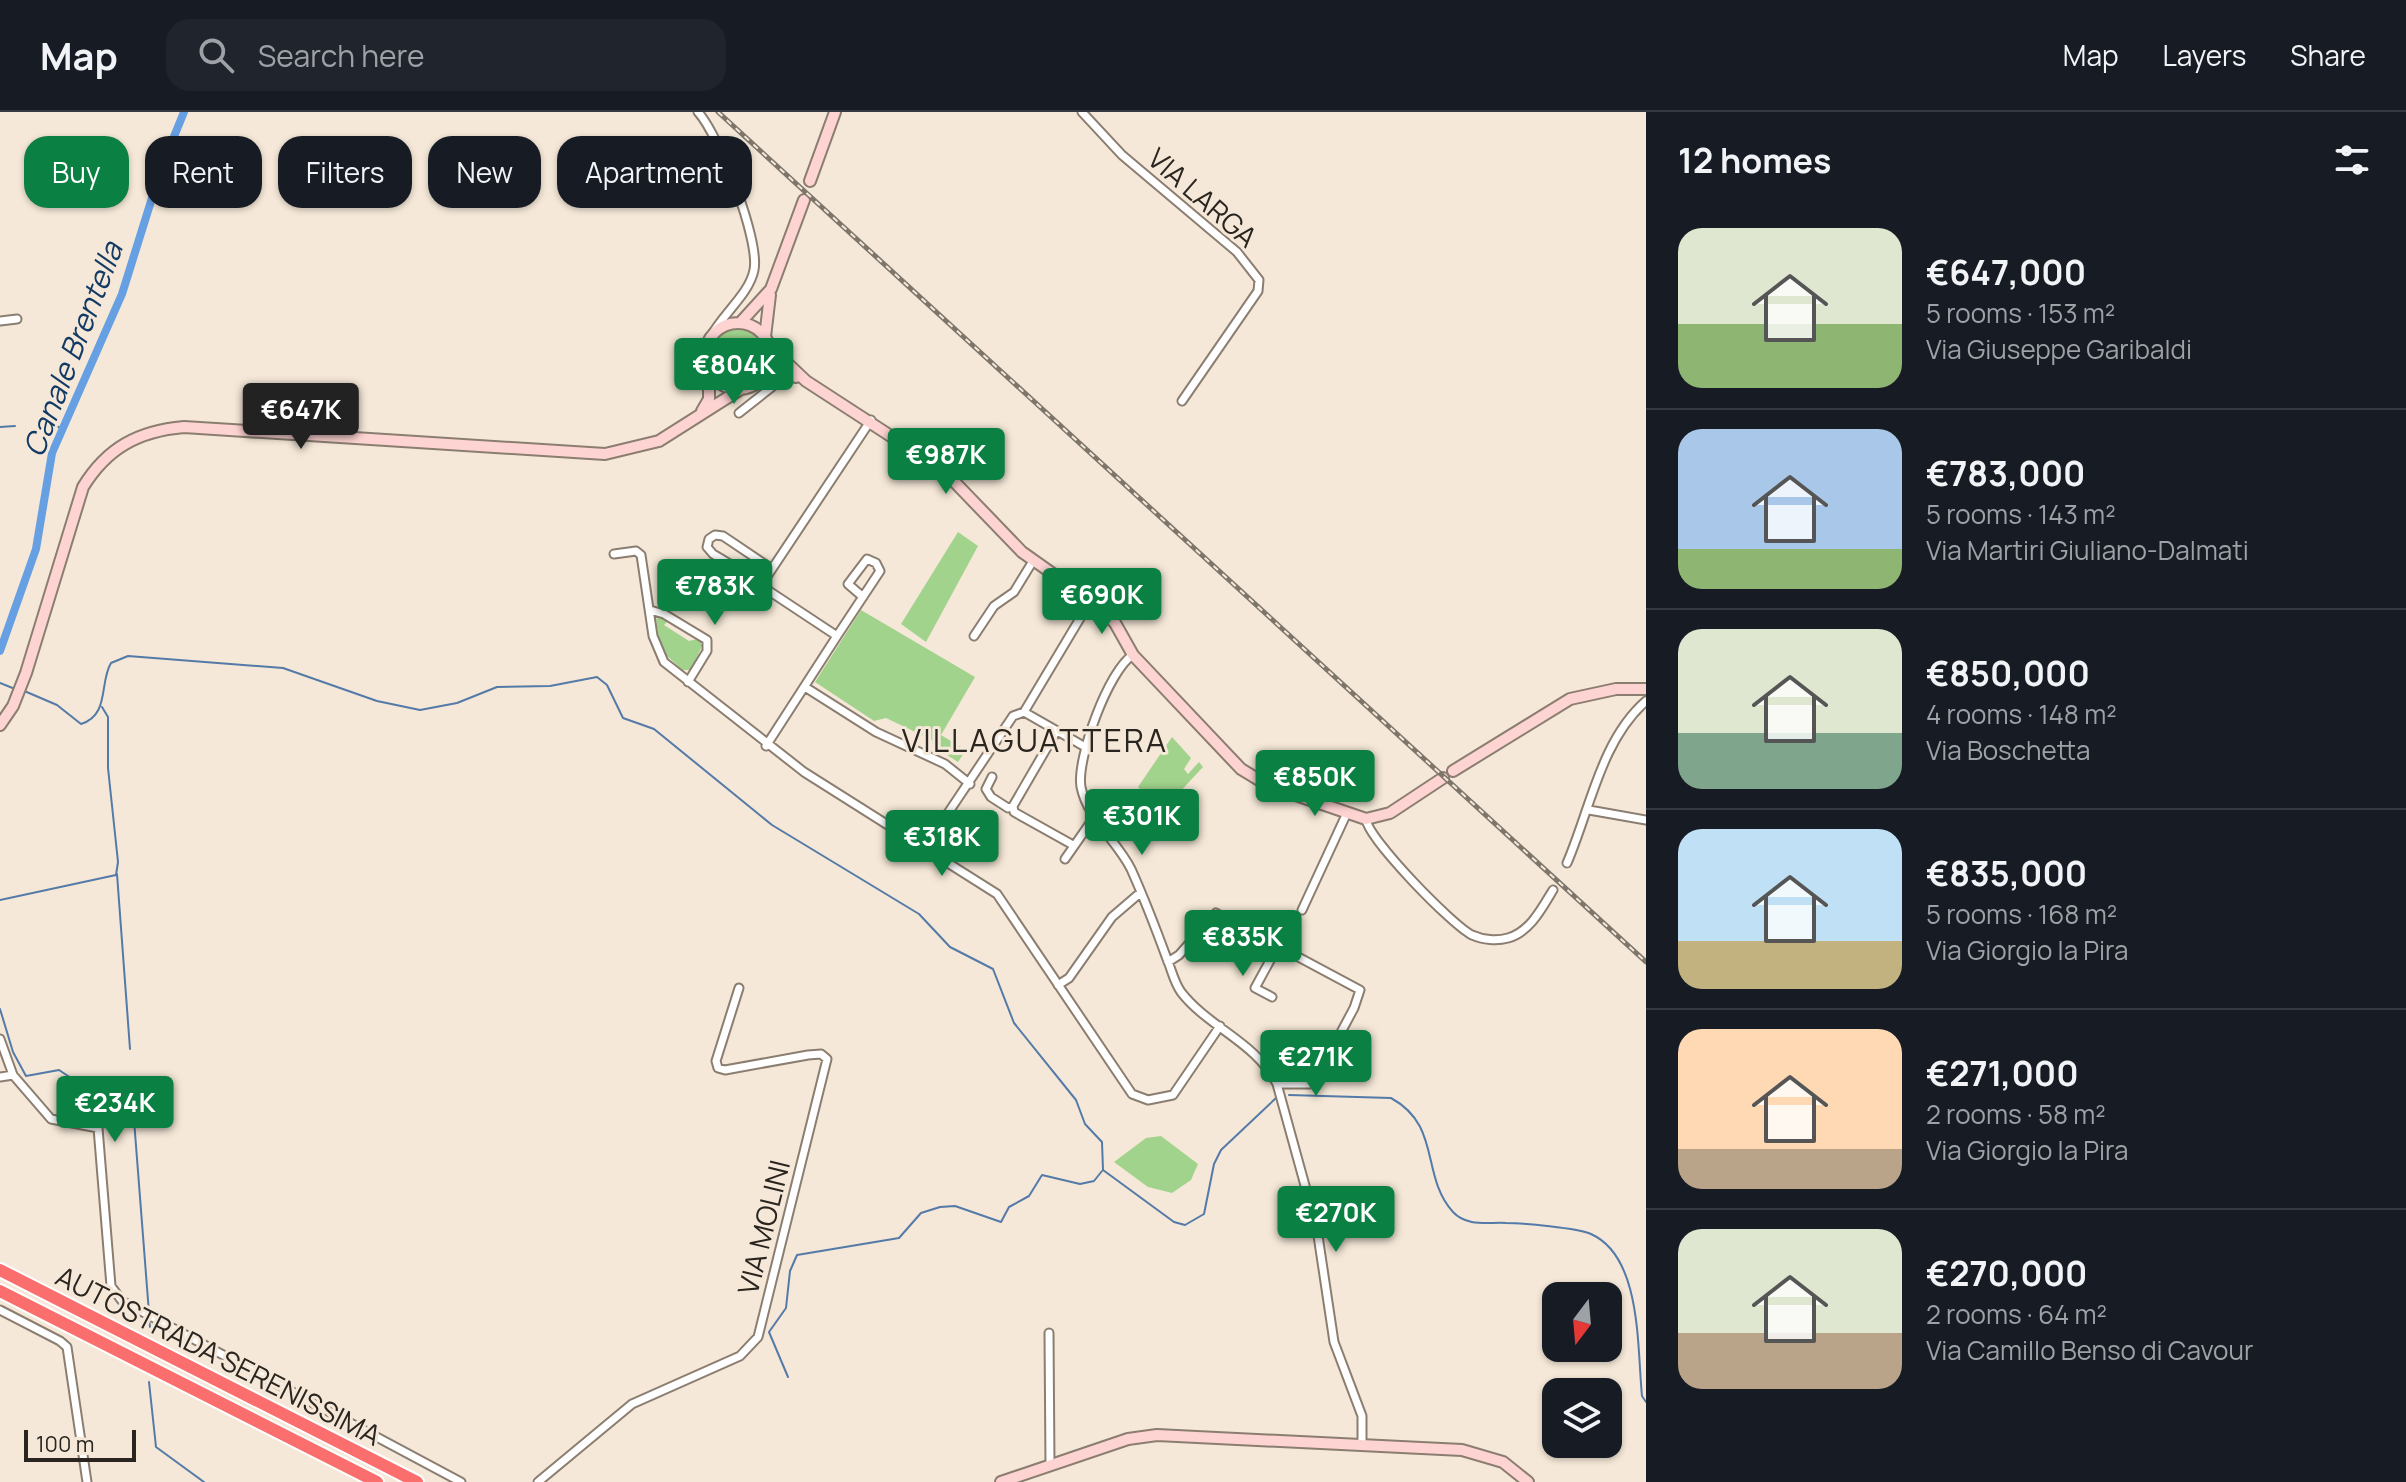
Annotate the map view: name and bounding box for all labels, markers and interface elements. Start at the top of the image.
search box [166,19,726,91]
text: Map [40,29,118,81]
icon: search [194,33,238,77]
text: Search here [258,35,425,76]
text: Map [2063,36,2119,74]
text: Layers [2163,36,2246,74]
text: Share [2290,36,2366,74]
chip: Buy [24,136,129,208]
chip: Rent [145,136,262,208]
chip: Filters [278,136,412,208]
chip: New [428,136,541,208]
chip: Apartment [557,136,752,208]
text: 12 homes [1678,137,1831,183]
icon: filters [2330,138,2374,182]
street label: VIA LARGA [1140,139,1266,255]
water label: Canale Brentella [12,235,132,462]
text: €647,000 [1926,249,2086,295]
icon: home [1742,260,1838,356]
text: 5 rooms · 153 m² [1926,295,2115,331]
text: Via Giuseppe Garibaldi [1926,331,2192,367]
pin: €804K [678,338,790,406]
text: €804K [692,346,776,382]
pin: €647K [245,383,357,451]
text: €647K [261,391,341,427]
pin: €987K [890,428,1002,496]
text: €987K [906,436,986,472]
text: €783,000 [1926,450,2085,496]
icon: home [1742,461,1838,557]
text: 5 rooms · 143 m² [1926,496,2116,532]
text: Via Martiri Giuliano-Dalmati [1926,532,2249,568]
pin: €783K [659,559,771,627]
text: €783K [675,567,755,603]
pin: €690K [1046,568,1158,636]
text: €690K [1060,576,1144,612]
text: €850,000 [1926,650,2090,696]
icon: home [1742,661,1838,757]
text: 4 rooms · 148 m² [1926,696,2117,732]
district label: VILLAGUATTERA [902,718,1168,762]
text: Via Boschetta [1926,732,2090,768]
pin: €850K [1259,750,1371,818]
text: €850K [1274,758,1356,794]
pin: €301K [1086,789,1198,857]
text: €301K [1103,797,1181,833]
pin: €318K [886,810,998,878]
text: €318K [904,818,981,854]
text: €835,000 [1926,850,2087,896]
icon: home [1742,861,1838,957]
text: 5 rooms · 168 m² [1926,896,2117,932]
pin: €835K [1187,910,1299,978]
text: €835K [1203,918,1283,954]
text: Via Giorgio la Pira [1926,932,2128,968]
pin: €271K [1260,1030,1372,1098]
text: €271K [1278,1038,1354,1074]
text: €271,000 [1926,1050,2079,1096]
icon: home [1742,1061,1838,1157]
pin: €234K [59,1076,171,1144]
text: €234K [75,1084,156,1120]
text: 2 rooms · 58 m² [1926,1096,2106,1132]
text: Via Giorgio la Pira [1926,1132,2128,1168]
street label: VIA MOLINI [728,1156,798,1298]
pin: €270K [1280,1186,1392,1254]
text: €270K [1295,1194,1377,1230]
text: €270,000 [1926,1250,2087,1296]
street label: AUTOSTRADA SERENISSIMA [50,1256,388,1454]
icon: home [1742,1261,1838,1357]
north arrow [1542,1282,1622,1362]
map controls [1542,1282,1622,1458]
text: 2 rooms · 64 m² [1926,1296,2107,1332]
text: Via Camillo Benso di Cavour [1926,1332,2253,1368]
button: layers [1542,1378,1622,1458]
scale bar [24,1426,136,1462]
text: 100 m [36,1429,94,1459]

